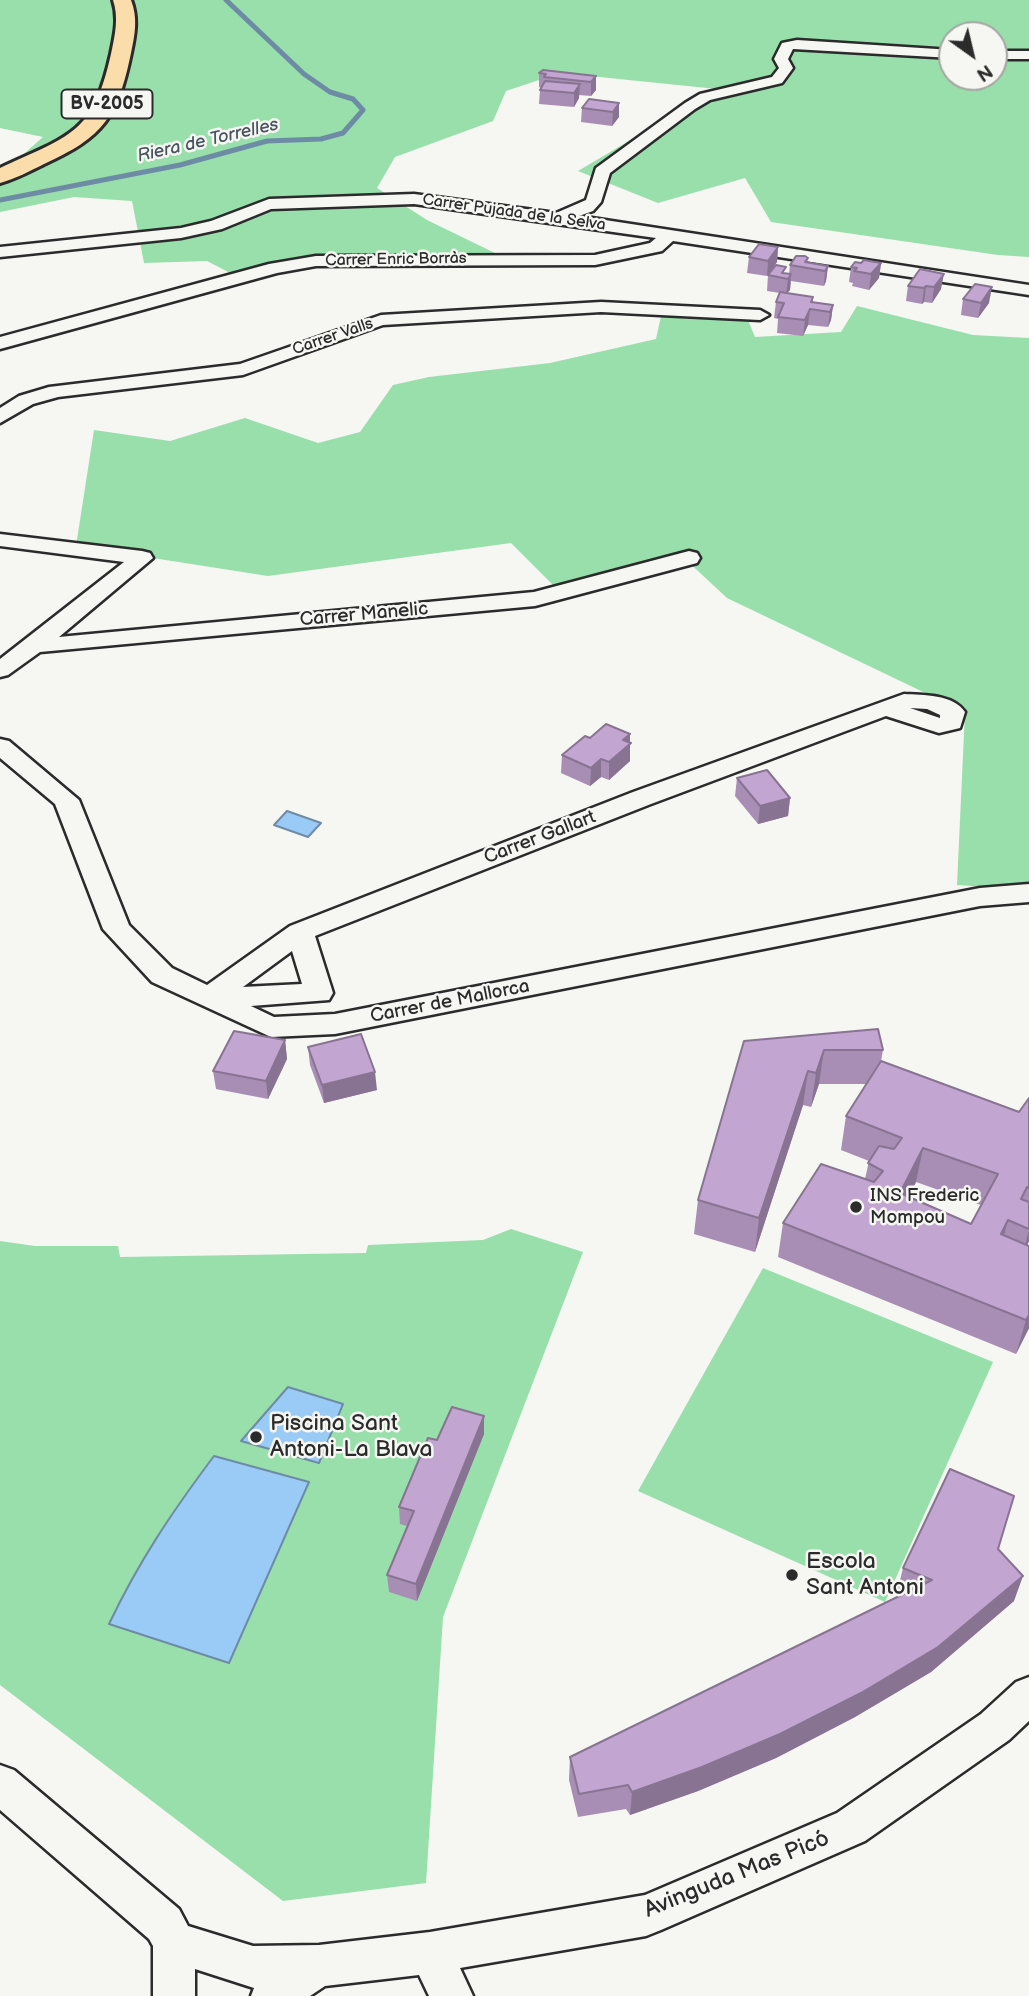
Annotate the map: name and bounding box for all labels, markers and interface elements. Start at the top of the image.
north arrow [938,21,1008,91]
text: N [972,59,996,86]
road number: BV-2005 [62,90,152,119]
water label: Riera de Torrelles [135,114,281,168]
street label: Carrer Pujada de la Selva [421,191,607,235]
street label: Carrer Enric Borràs [325,249,467,271]
street label: Carrer Valls [290,314,376,360]
street label: Carrer Manelic [299,598,429,632]
street label: Carrer Gallart [481,806,599,870]
street label: Carrer de Mallorca [368,975,532,1029]
place label: INS Frederic Mompou [870,1185,979,1229]
marker: INS Frederic Mompou [848,1199,864,1215]
place label: Piscina Sant Antoni-La Blava [270,1410,433,1464]
marker: Piscina Sant Antoni-La Blava [248,1429,264,1445]
place label: Escola Sant Antoni [806,1548,924,1602]
marker: Escola Sant Antoni [784,1567,800,1583]
street label: Avinguda Mas Picó [641,1825,833,1925]

